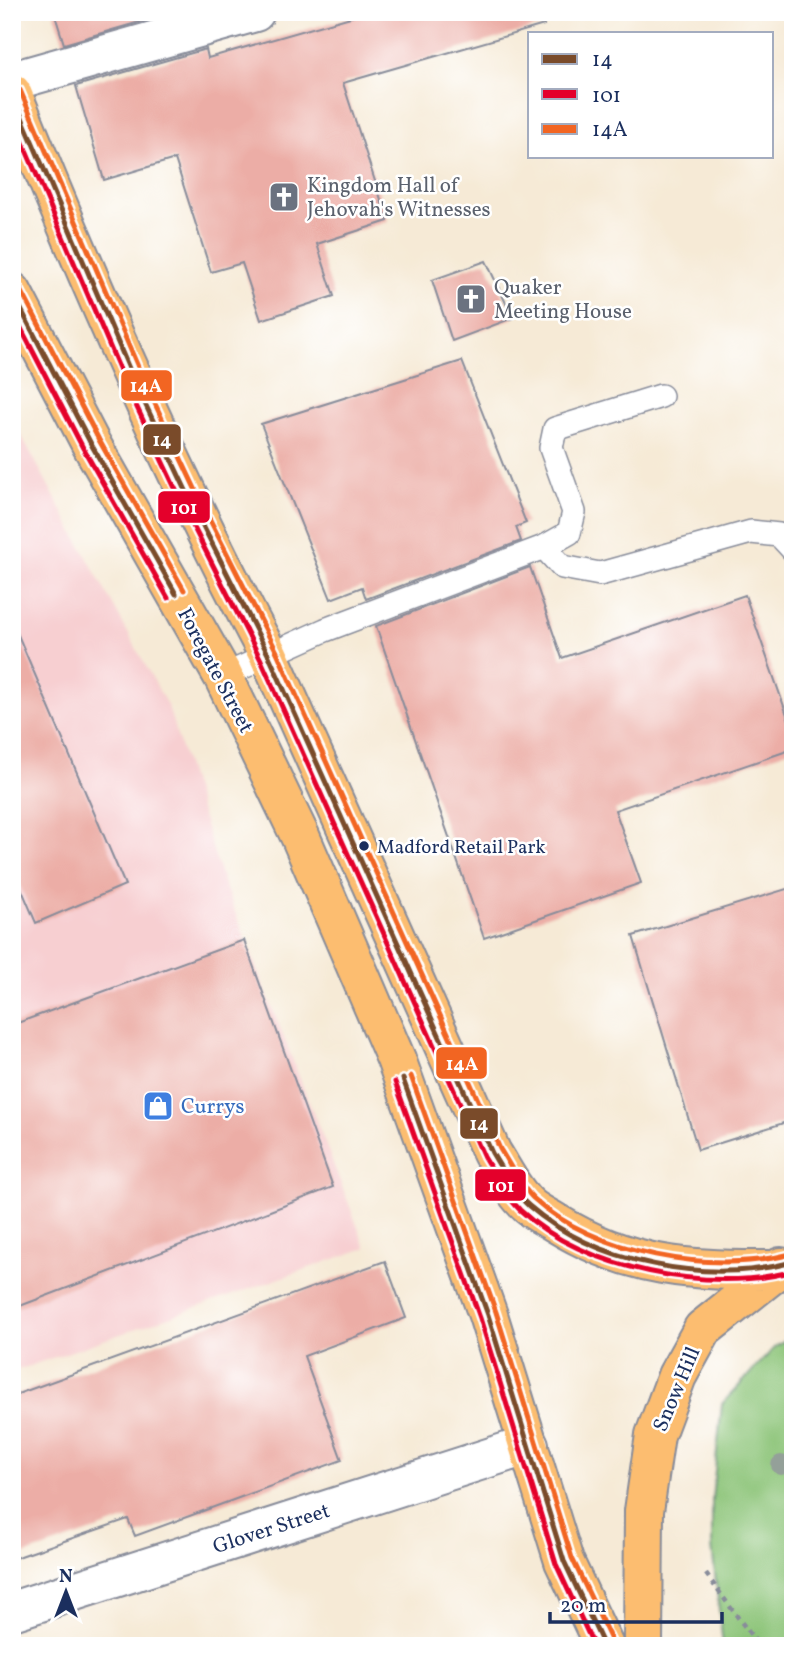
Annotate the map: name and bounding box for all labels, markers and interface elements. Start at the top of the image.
legend [528,32,774,158]
text: 14 [592,46,613,75]
text: 101 [592,82,621,111]
text: 14A [592,116,628,145]
place label: Kingdom Hall of Jehovah's Witnesses [307,172,491,225]
church icon: Kingdom Hall of Jehovah's Witnesses [267,180,301,214]
place label: Quaker Meeting House [494,274,632,327]
church icon: Quaker Meeting House [454,282,488,316]
line badge: 14A [120,369,173,402]
text: 14A [130,374,163,400]
line badge: 14 [142,423,182,456]
text: 14 [152,428,172,454]
line badge: 101 [157,490,211,524]
text: 101 [171,496,197,522]
street label: Foregate Street [170,603,260,738]
place label: Madford Retail Park [377,835,546,861]
marker: Madford Retail Park [357,839,371,853]
line badge: 14A [435,1046,488,1080]
text: 14A [446,1052,479,1078]
shop icon: Currys [141,1089,175,1123]
place label: Currys [181,1093,245,1122]
line badge: 14 [459,1107,499,1140]
text: 14 [469,1112,489,1138]
line badge: 101 [474,1168,527,1202]
text: 101 [488,1174,514,1200]
street label: Snow Hill [647,1343,708,1436]
street label: Glover Street [209,1497,334,1562]
north arrow [32,1556,102,1626]
text: N [59,1564,73,1590]
scale bar [550,1581,721,1625]
text: 20 m [560,1592,606,1621]

